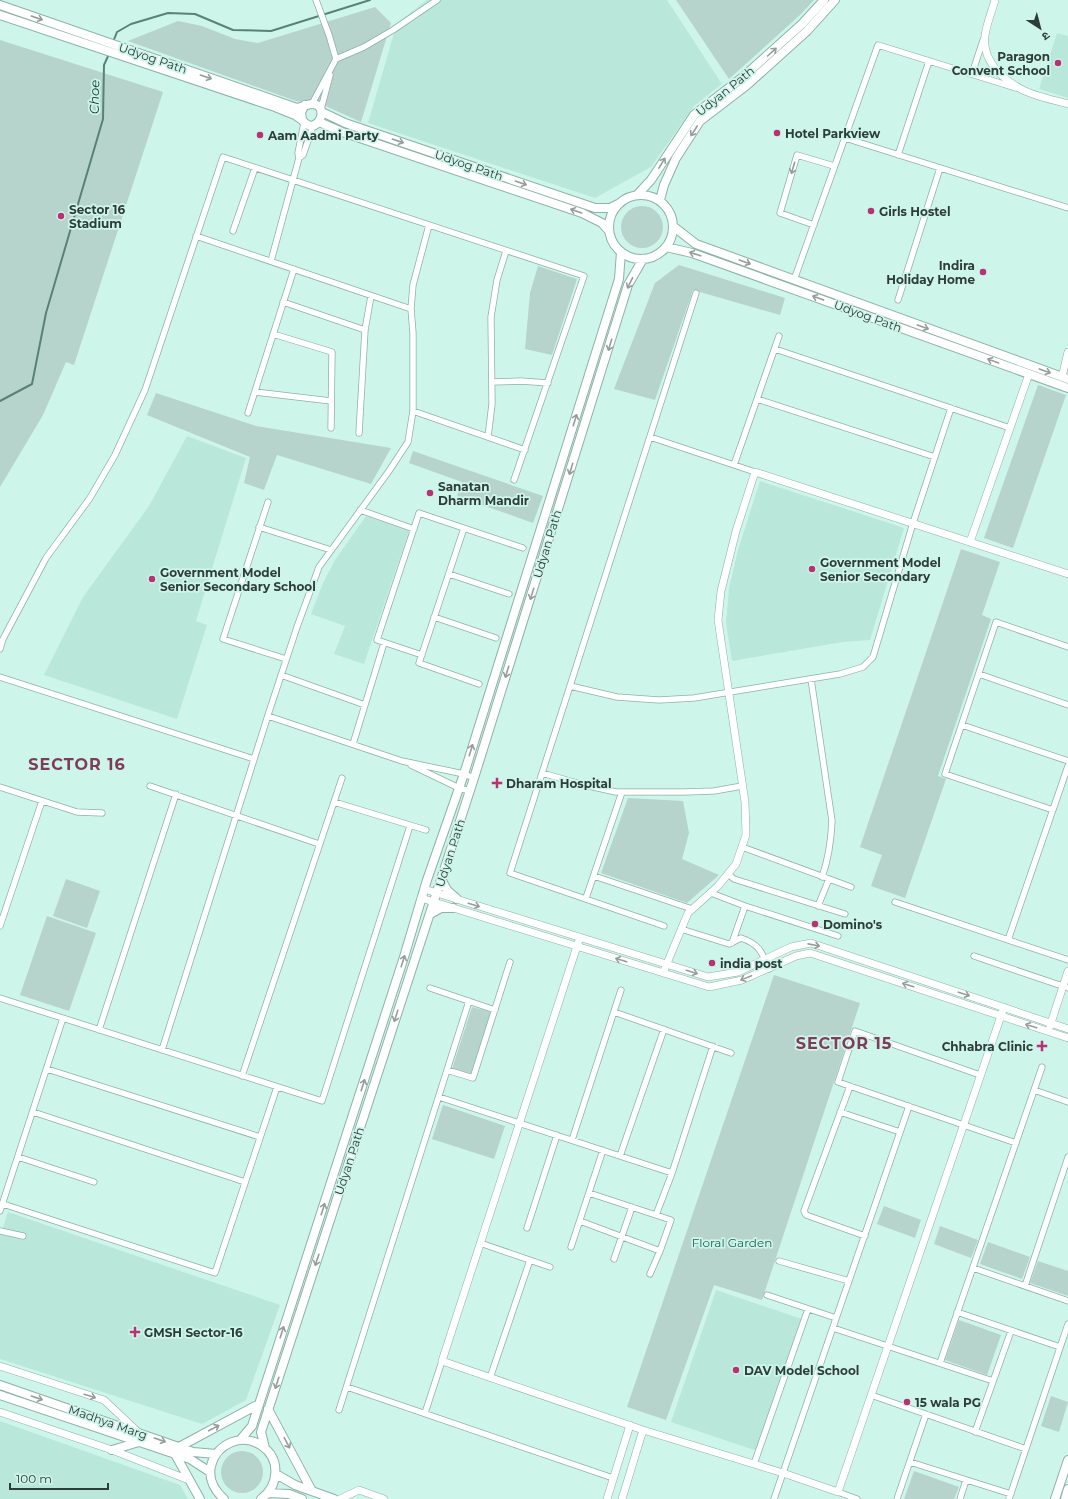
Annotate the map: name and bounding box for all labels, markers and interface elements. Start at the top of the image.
north arrow [1020,8,1060,48]
one-way arrow [30,14,42,22]
text: उ [1039,29,1053,44]
street label: Udyog Path [117,39,189,77]
one-way arrow [766,47,777,56]
place label: Paragon Convent School [952,49,1050,78]
marker: Paragon Convent School [1053,58,1063,68]
street label: Udyan Path [693,63,757,119]
one-way arrow [200,73,212,81]
water label: Choe [86,80,102,114]
one-way arrow [690,125,698,136]
place label: Hotel Parkview [785,126,881,141]
place label: Aam Aadmi Party [267,128,379,143]
marker: Hotel Parkview [772,128,782,138]
marker: Aam Aadmi Party [255,130,265,140]
one-way arrow [391,137,403,145]
street label: Udyog Path [433,146,505,184]
one-way arrow [658,157,666,169]
one-way arrow [789,161,796,174]
one-way arrow [514,179,526,187]
place label: Sector 16 Stadium [69,202,126,231]
place label: Girls Hostel [879,204,951,219]
marker: Girls Hostel [866,206,876,216]
one-way arrow [570,207,582,215]
marker: Sector 16 Stadium [56,211,66,221]
one-way arrow [689,250,701,258]
place label: Indira Holiday Home [886,258,975,287]
one-way arrow [739,259,752,266]
marker: Indira Holiday Home [978,267,988,277]
one-way arrow [626,276,633,288]
one-way arrow [811,294,824,301]
street label: Udyog Path [832,297,904,335]
one-way arrow [917,323,929,331]
one-way arrow [605,339,613,351]
one-way arrow [987,356,999,364]
one-way arrow [1039,368,1052,375]
one-way arrow [572,414,579,427]
one-way arrow [567,463,574,476]
place label: Sanatan Dharm Mandir [438,479,529,508]
marker: Sanatan Dharm Mandir [425,488,435,498]
street label: Udyan Path [529,508,565,580]
place label: Government Model Senior Secondary [820,555,941,584]
marker: Government Model Senior Secondary [807,564,817,574]
place label: Government Model Senior Secondary School [160,565,316,594]
marker: Government Model Senior Secondary School [147,574,157,584]
one-way arrow [528,587,535,600]
one-way arrow [503,665,510,678]
one-way arrow [468,744,475,757]
district label: SECTOR 16 [28,755,126,774]
place label: Dharam Hospital [506,776,612,791]
marker: Dharam Hospital [491,777,503,789]
street label: Udyan Path [432,817,468,889]
one-way arrow [467,901,479,909]
place label: Domino's [823,917,883,932]
marker: Domino's [810,919,820,929]
one-way arrow [807,942,820,950]
one-way arrow [400,955,407,968]
one-way arrow [615,956,628,963]
place label: india post [720,956,783,971]
marker: india post [707,958,717,968]
one-way arrow [685,969,698,976]
one-way arrow [740,975,752,983]
one-way arrow [901,981,914,988]
one-way arrow [958,991,971,998]
one-way arrow [392,1010,399,1023]
one-way arrow [1025,1022,1038,1029]
district label: SECTOR 15 [796,1034,892,1053]
place label: Chhabra Clinic [942,1039,1033,1054]
marker: Chhabra Clinic [1036,1040,1048,1052]
one-way arrow [360,1079,367,1092]
street label: Udyan Path [331,1125,367,1197]
one-way arrow [319,1203,327,1215]
park label: Floral Garden [692,1235,772,1250]
one-way arrow [313,1253,320,1266]
place label: GMSH Sector-16 [144,1325,243,1340]
marker: GMSH Sector-16 [129,1326,141,1338]
one-way arrow [279,1327,287,1339]
place label: DAV Model School [744,1363,859,1378]
marker: DAV Model School [731,1365,741,1375]
one-way arrow [273,1377,280,1390]
one-way arrow [84,1392,96,1400]
one-way arrow [30,1395,43,1402]
place label: 15 wala PG [915,1395,981,1410]
marker: 15 wala PG [902,1397,912,1407]
street label: Madhya Marg [67,1401,149,1443]
one-way arrow [208,1424,220,1432]
one-way arrow [153,1437,166,1444]
one-way arrow [283,1437,291,1449]
scale bar [10,1465,108,1491]
text: 100 m [16,1471,52,1486]

